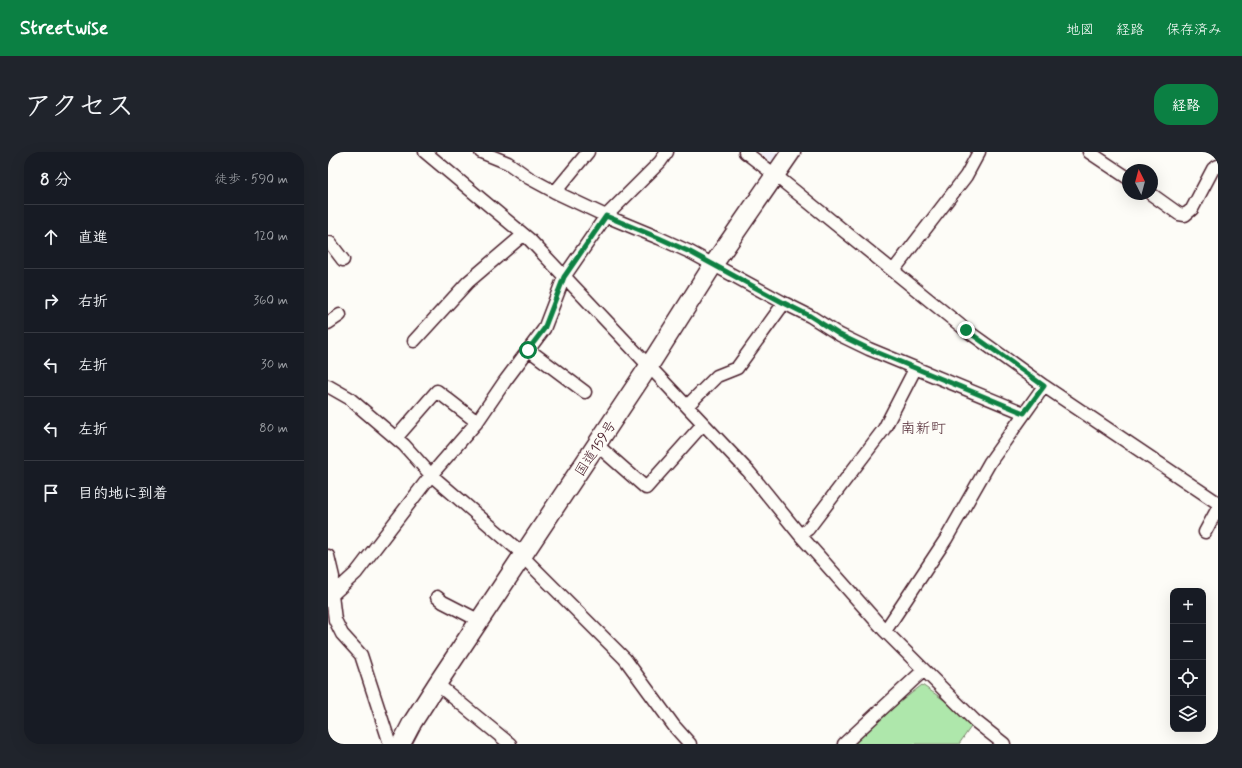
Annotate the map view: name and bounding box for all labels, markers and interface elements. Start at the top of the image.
text: Streetwise [20,16,108,41]
text: 地図 [1066,21,1094,39]
text: 経路 [1116,21,1144,39]
text: 保存済み [1166,21,1222,39]
button: 経路 [1154,84,1218,125]
text: アクセス [24,89,134,126]
north arrow [1122,164,1158,200]
text: 8 分 [40,169,71,191]
text: 徒歩 · 590 m [215,171,288,188]
icon: ahead [40,226,62,248]
text: 直進 [78,228,108,248]
text: 120 m [254,228,288,245]
icon: right [40,290,62,312]
text: 右折 [78,292,108,312]
text: 360 m [253,292,288,309]
route end [957,321,975,339]
route start [519,341,537,359]
icon: left [40,354,62,376]
text: 左折 [78,356,108,376]
text: 30 m [261,356,288,373]
street label: 国道159号 [571,417,621,480]
icon: left [40,418,62,440]
district label: 南新町 [900,419,946,439]
text: 左折 [78,420,108,440]
text: 80 m [259,420,288,437]
icon: arrive [40,482,62,504]
text: 目的地に到着 [78,484,168,504]
map controls [1170,588,1206,732]
button: + [1170,588,1206,624]
button: − [1170,624,1206,660]
button: locate [1170,660,1206,696]
button: layers [1170,696,1206,732]

